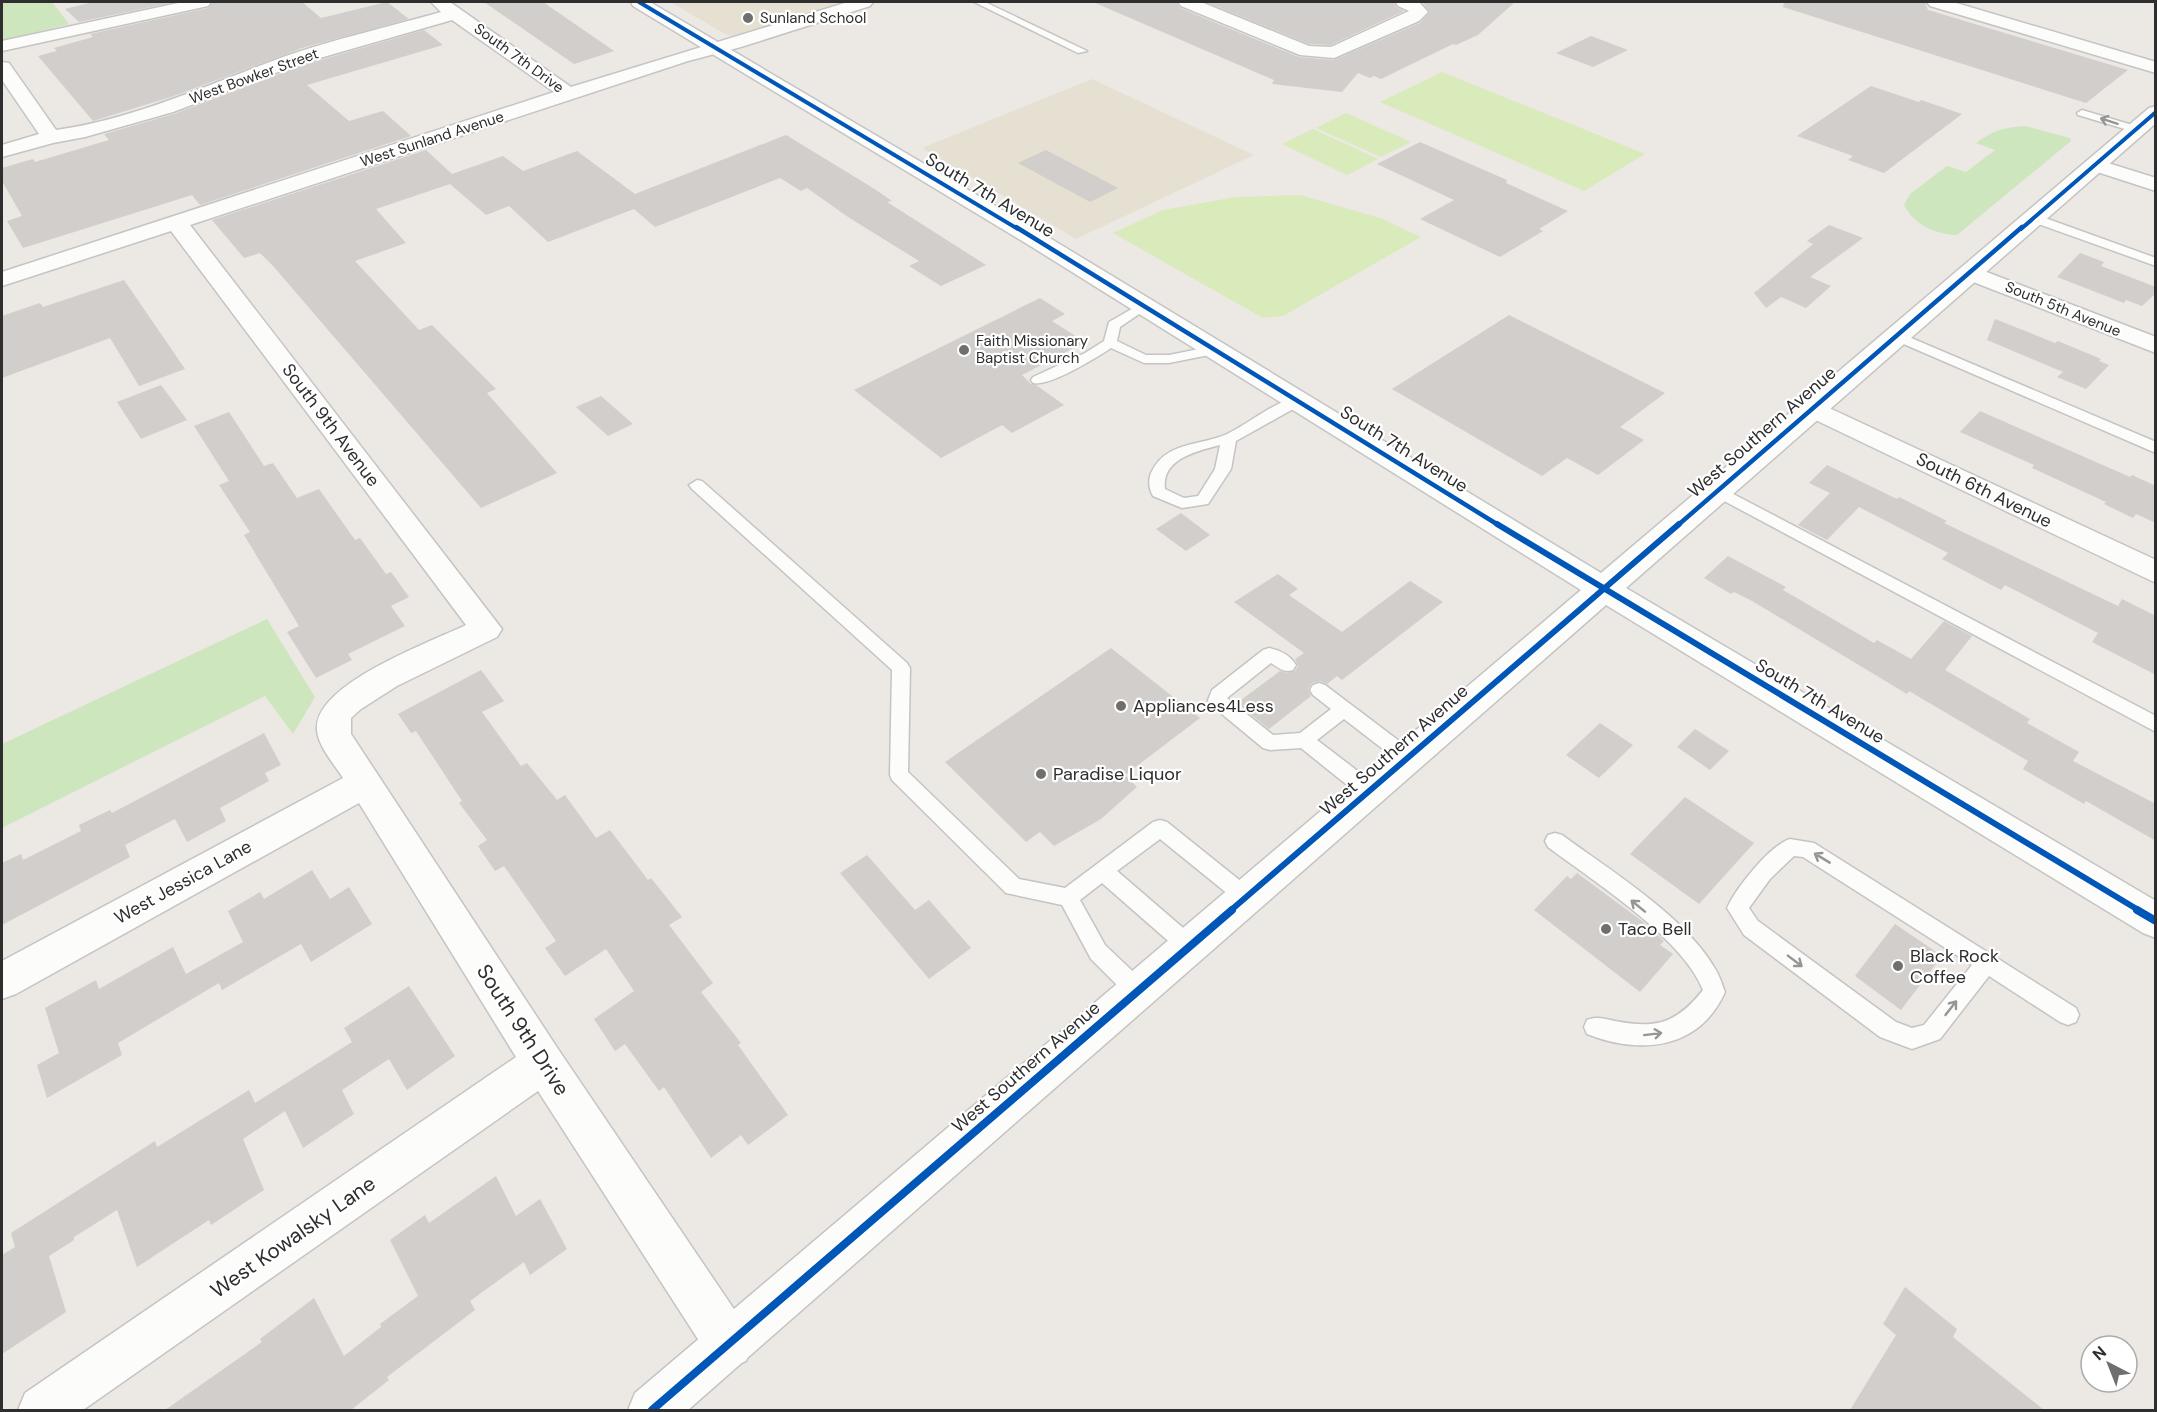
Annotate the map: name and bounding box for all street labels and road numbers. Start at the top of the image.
street label: South 7th Drive [470,19,568,97]
street label: West Bowker Street [187,43,321,109]
street label: West Sunland Avenue [358,106,506,172]
street label: South 7th Avenue [921,147,1059,243]
street label: South 5th Avenue [2002,277,2124,341]
street label: South 9th Avenue [277,359,385,491]
street label: West Southern Avenue [1683,361,1841,503]
street label: South 7th Avenue [1335,400,1473,498]
street label: South 6th Avenue [1912,447,2056,533]
street label: South 7th Avenue [1751,653,1889,749]
street label: West Southern Avenue [1315,679,1473,821]
street label: West Jessica Lane [110,834,256,930]
street label: South 9th Drive [470,959,576,1101]
street label: West Southern Avenue [947,996,1105,1138]
street label: West Kowalsky Lane [205,1169,381,1304]

